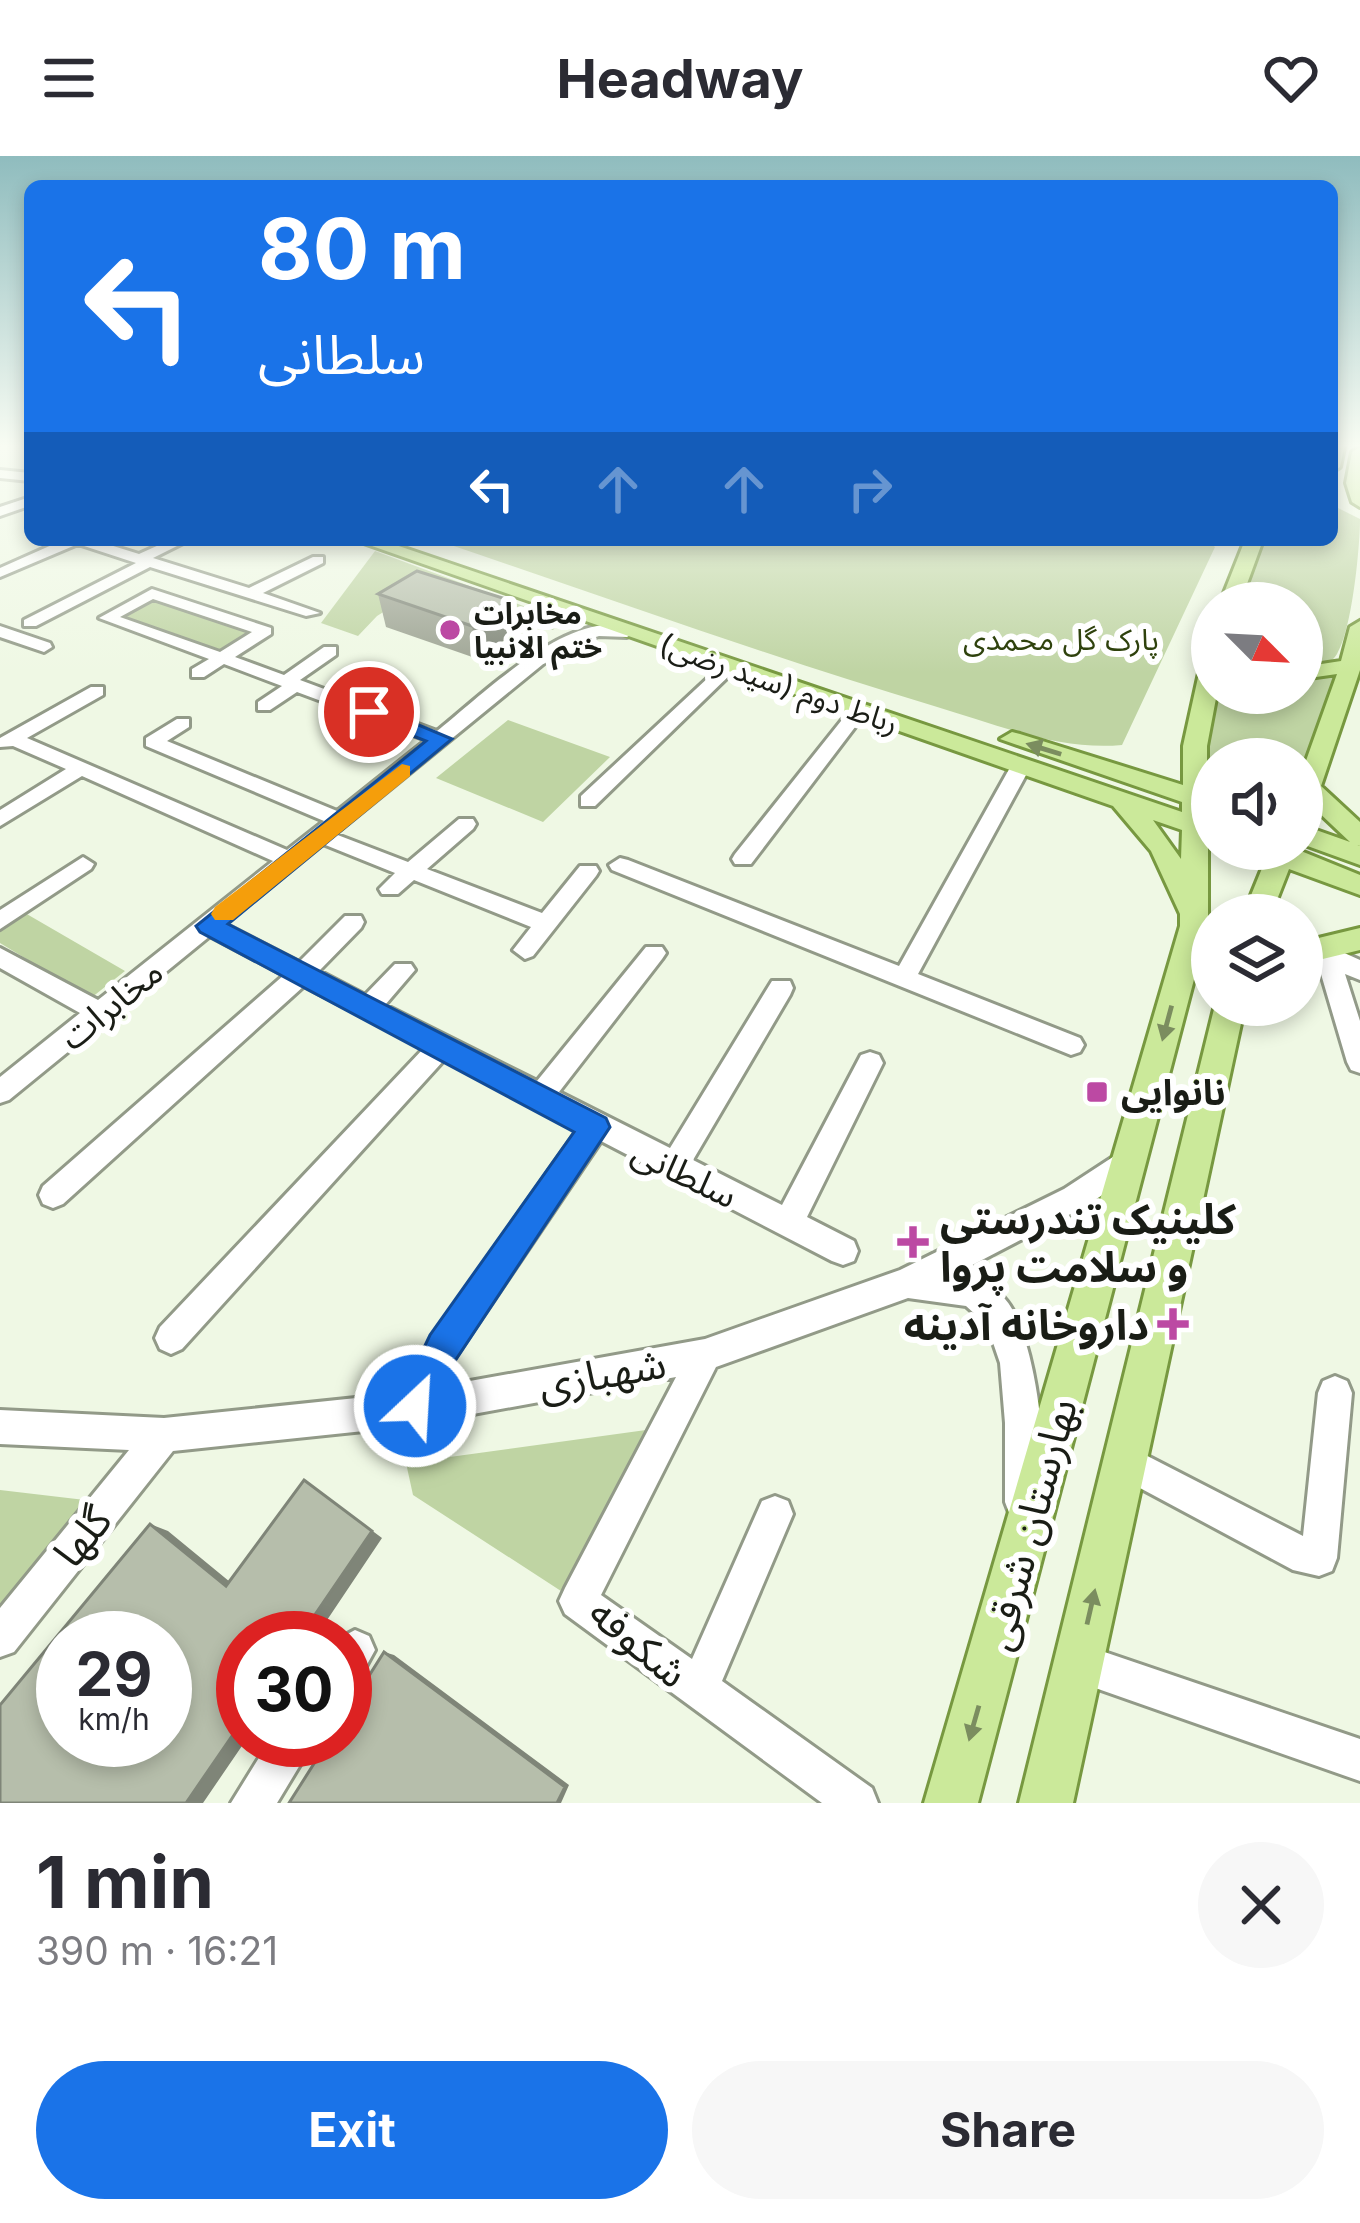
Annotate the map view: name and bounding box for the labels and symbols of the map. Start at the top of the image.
north arrow [1191,582,1323,714]
place label: مخابرات ختم الانبیا [474,595,602,671]
marker: مخابرات ختم الانبیا [437,617,463,643]
park label: پارک گل محمدی [963,621,1159,659]
street label: رباط دوم (سید رضی) [653,625,903,745]
pin [318,661,420,763]
one-way arrow [1025,739,1062,758]
street label: مخابرات [51,949,171,1059]
one-way arrow [1157,1005,1176,1042]
place label: نانوایی [1121,1070,1226,1114]
marker: نانوایی [1084,1079,1110,1105]
street label: سلطانی [625,1129,745,1217]
place label: کلینیک تندرستی و سلامت پروا [940,1193,1237,1295]
marker: کلینیک تندرستی و سلامت پروا [897,1226,929,1258]
place label: داروخانه آدینه [904,1299,1149,1350]
marker: داروخانه آدینه [1160,1311,1186,1337]
street label: شهبازی [534,1337,670,1409]
position arrow [352,1343,478,1469]
street label: بهارستان شرقی [971,1393,1087,1655]
street label: گلها [42,1495,122,1577]
street label: شکوفه [579,1586,699,1698]
one-way arrow [1082,1588,1101,1626]
speed limit sign: 30 [216,1611,372,1767]
one-way arrow [963,1704,982,1741]

